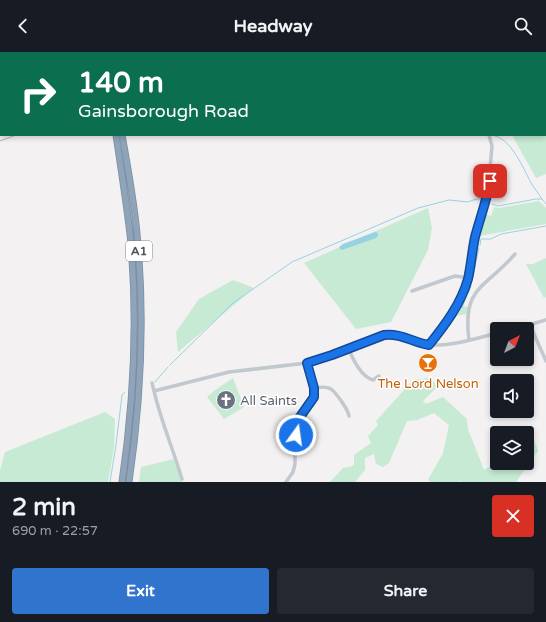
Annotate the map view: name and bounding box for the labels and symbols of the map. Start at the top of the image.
pin [473,164,507,198]
road number: A1 [126,241,152,261]
north arrow [490,322,534,366]
bar icon: The Lord Nelson [417,352,439,374]
place label: The Lord Nelson [377,376,479,392]
church icon: All Saints [215,389,237,411]
place label: All Saints [240,393,297,409]
position arrow [275,414,317,456]

